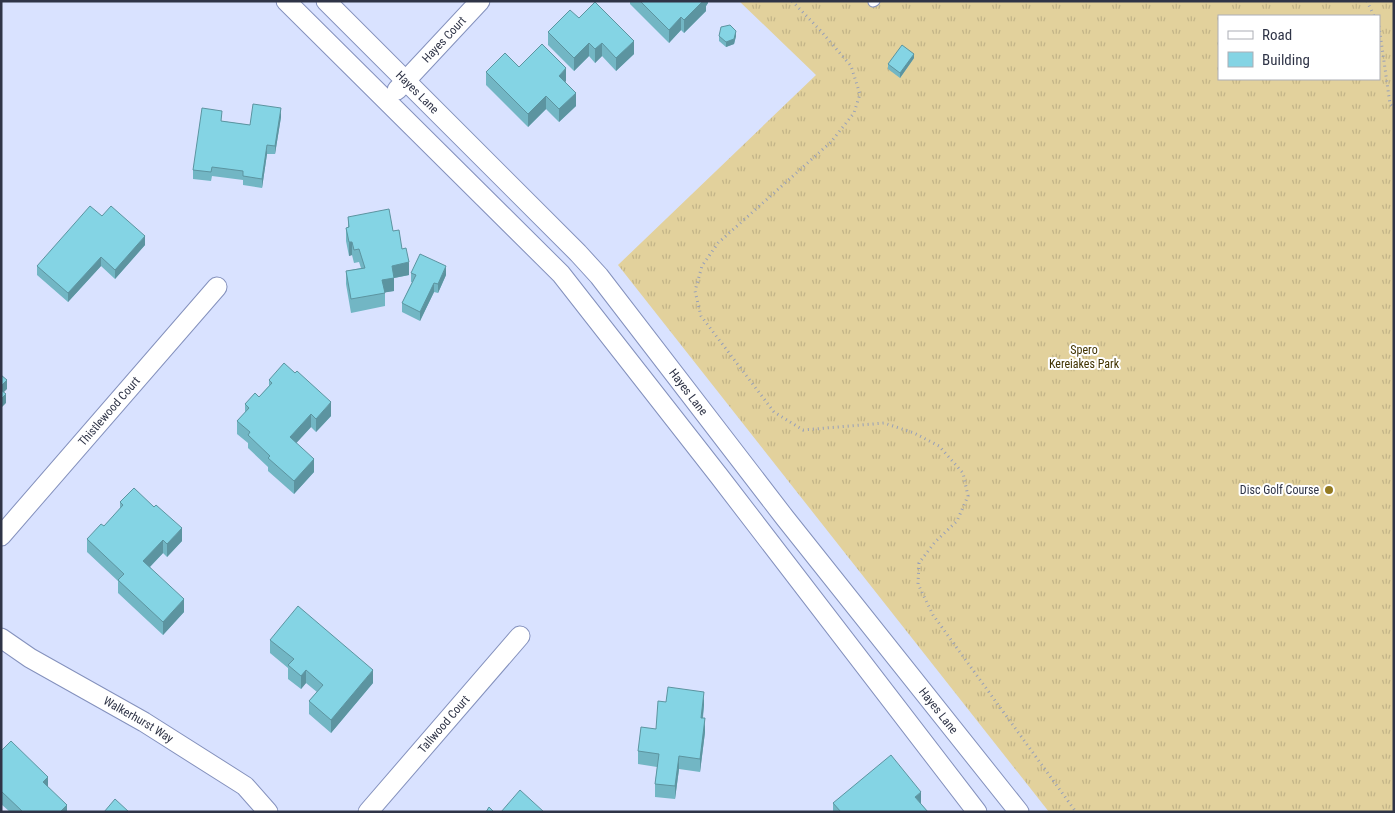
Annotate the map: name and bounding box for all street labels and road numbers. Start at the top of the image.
street label: Hayes Court [419,13,469,66]
street label: Hayes Lane [393,68,442,117]
street label: Hayes Lane [666,366,711,418]
street label: Thistlewood Court [75,374,143,449]
street label: Hayes Lane [916,685,961,737]
street label: Tallwood Court [415,692,473,756]
street label: Walkerhurst Way [101,694,176,746]

